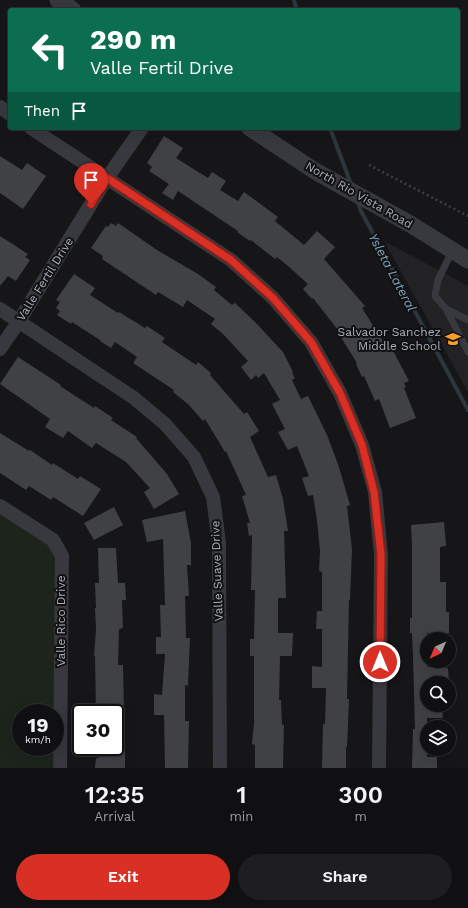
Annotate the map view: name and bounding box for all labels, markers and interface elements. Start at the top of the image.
text: 290 m [90,23,176,56]
icon: left [24,24,76,76]
text: Valle Fertil Drive [90,57,234,78]
icon: arrive [68,100,90,122]
text: Then [24,102,60,120]
street label: North Rio Vista Road [303,159,415,231]
pin [74,163,108,204]
icon: arrive [80,169,102,191]
water label: Ysleta Lateral [366,231,419,314]
street label: Valle Fertil Drive [14,235,76,323]
place label: Salvador Sanchez Middle School [338,325,441,353]
school or university icon: Salvador Sanchez Middle School [444,330,462,348]
street label: Valle Suave Drive [208,520,226,622]
street label: Valle Rico Drive [54,575,68,667]
north arrow [420,632,456,668]
map controls [420,632,456,756]
position arrow [359,641,401,683]
button: search [420,676,456,712]
speed limit sign: 30 [72,704,124,756]
text: 19 [28,713,48,737]
button: layers [420,720,456,756]
text: km/h [25,734,51,745]
text: 12:35 [85,781,144,809]
text: 1 [236,781,246,809]
text: 300 [338,781,383,809]
text: Arrival [94,809,135,824]
text: min [229,809,253,824]
text: m [354,809,367,824]
button: Exit [16,854,230,900]
button: Share [238,854,452,900]

